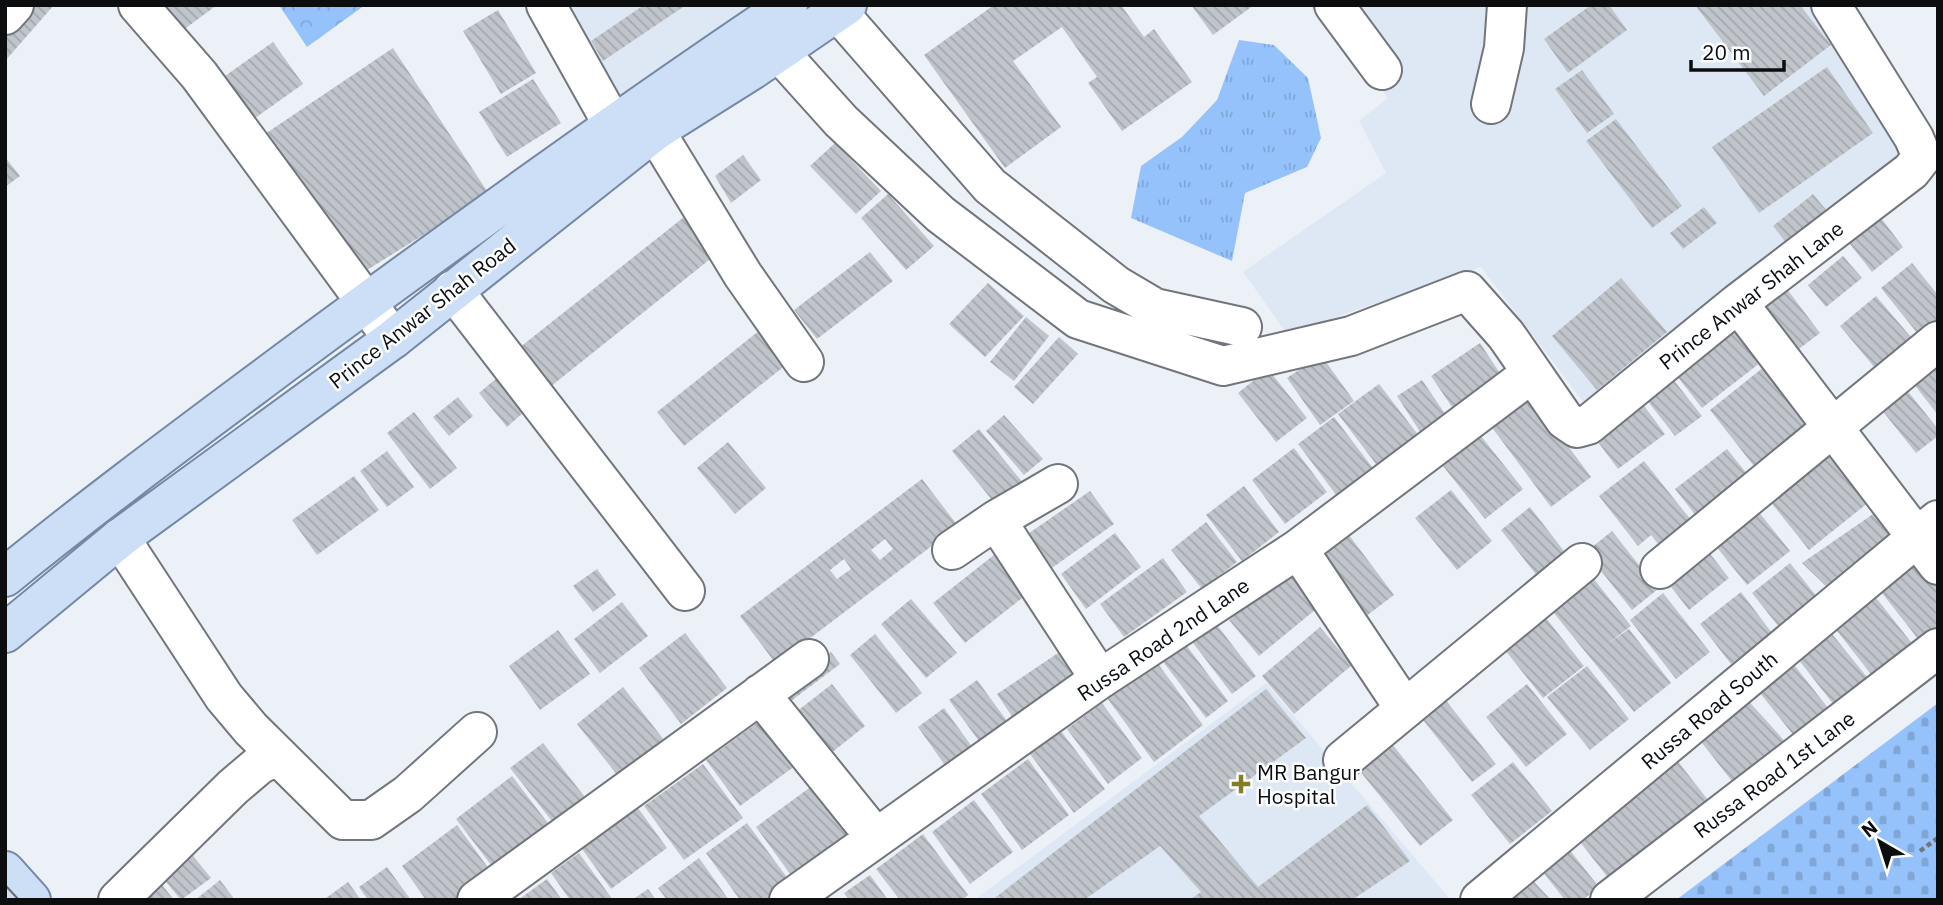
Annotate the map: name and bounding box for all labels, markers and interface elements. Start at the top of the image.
scale bar [1691,28,1784,72]
text: 20 m [1702,38,1751,66]
street label: Prince Anwar Shah Lane [1653,214,1849,376]
street label: Prince Anwar Shah Road [323,231,521,395]
street label: Russa Road 2nd Lane [1071,571,1255,707]
street label: Russa Road South [1635,645,1783,775]
street label: Russa Road 1st Lane [1688,704,1860,844]
place label: MR Bangur Hospital [1257,758,1360,810]
marker: MR Bangur Hospital [1231,774,1251,794]
north arrow [1845,807,1915,877]
text: N [1856,815,1882,842]

